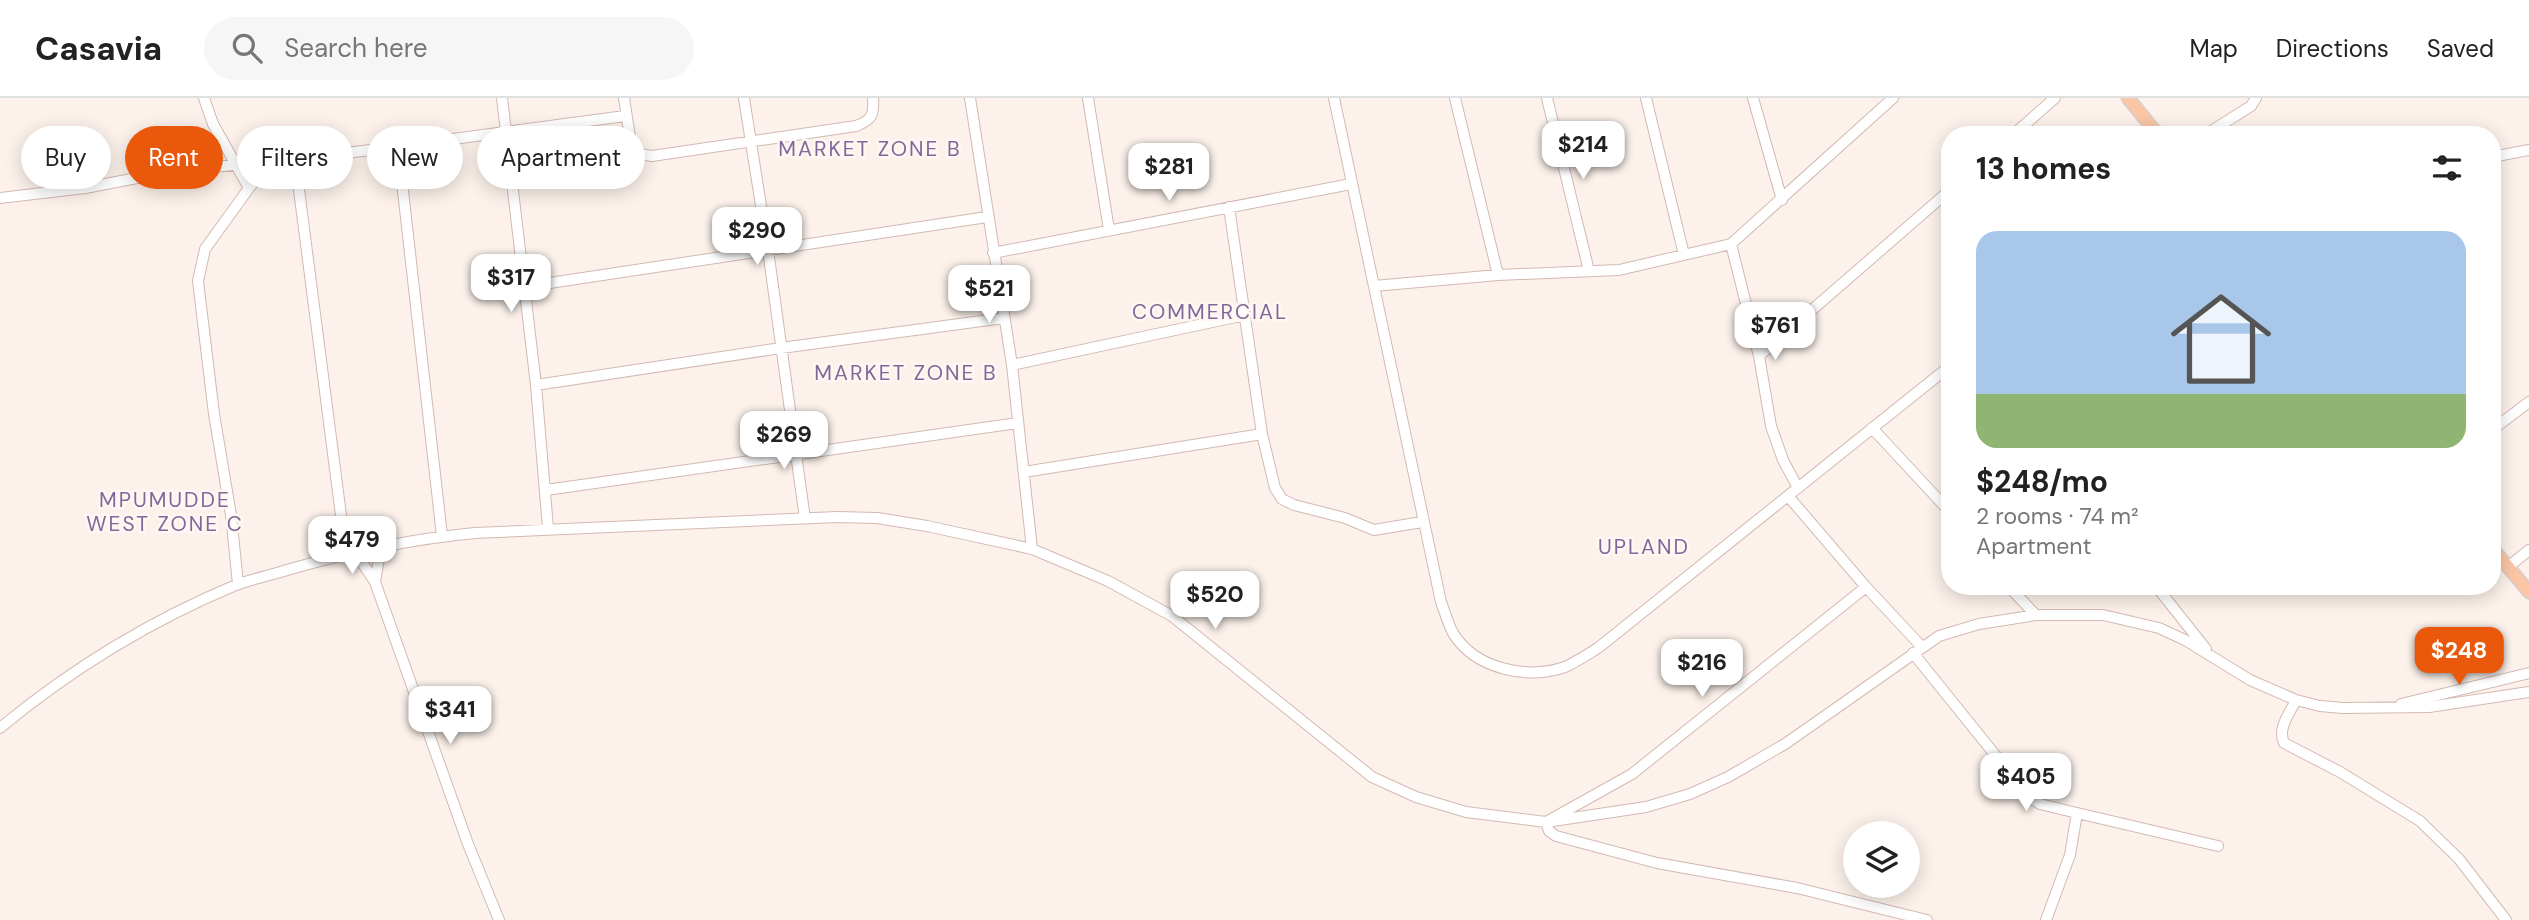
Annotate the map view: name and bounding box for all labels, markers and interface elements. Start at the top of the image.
search box [204,17,694,80]
text: Casavia [35,27,162,70]
icon: search [228,29,266,67]
text: Search here [284,31,428,65]
text: Map [2190,33,2238,64]
text: Directions [2276,33,2389,64]
text: Saved [2427,33,2494,64]
pin: $214 [1542,122,1624,181]
chip: Buy [21,126,111,189]
chip: Rent [125,126,223,189]
chip: Filters [237,126,353,189]
chip: New [367,126,463,189]
chip: Apartment [477,126,645,189]
text: $214 [1558,129,1608,159]
district label: MARKET ZONE B [778,135,962,163]
pin: $281 [1128,144,1210,203]
text: 13 homes [1976,149,2111,188]
icon: filters [2428,149,2466,187]
text: $281 [1144,151,1194,181]
pin: $290 [716,208,798,267]
text: $290 [728,215,786,245]
pin: $317 [470,254,552,314]
text: $317 [487,262,535,292]
pin: $521 [948,266,1030,325]
text: $521 [964,273,1014,303]
icon: home [2158,276,2284,402]
district label: COMMERCIAL [1132,298,1288,326]
pin: $761 [1734,302,1816,362]
text: $761 [1751,310,1799,340]
district label: MARKET ZONE B [814,359,998,387]
pin: $269 [743,412,825,471]
text: $269 [756,419,812,449]
text: $248/mo [1976,462,2108,501]
district label: MPUMUDDE WEST ZONE C [86,486,244,538]
text: 2 rooms · 74 m² [1976,501,2139,531]
pin: $479 [311,517,393,576]
text: $479 [324,524,380,554]
text: Apartment [1976,531,2091,561]
district label: UPLAND [1598,533,1690,561]
pin: $520 [1174,572,1256,631]
text: $520 [1186,579,1244,609]
pin: $248 [2418,628,2500,687]
text: $248 [2431,635,2487,665]
pin: $216 [1661,640,1743,699]
text: $216 [1677,647,1727,677]
pin: $341 [409,686,491,746]
text: $341 [424,694,476,724]
pin: $405 [1985,754,2067,813]
text: $405 [1996,761,2056,791]
map controls [1843,821,1920,898]
button: layers [1843,821,1920,898]

